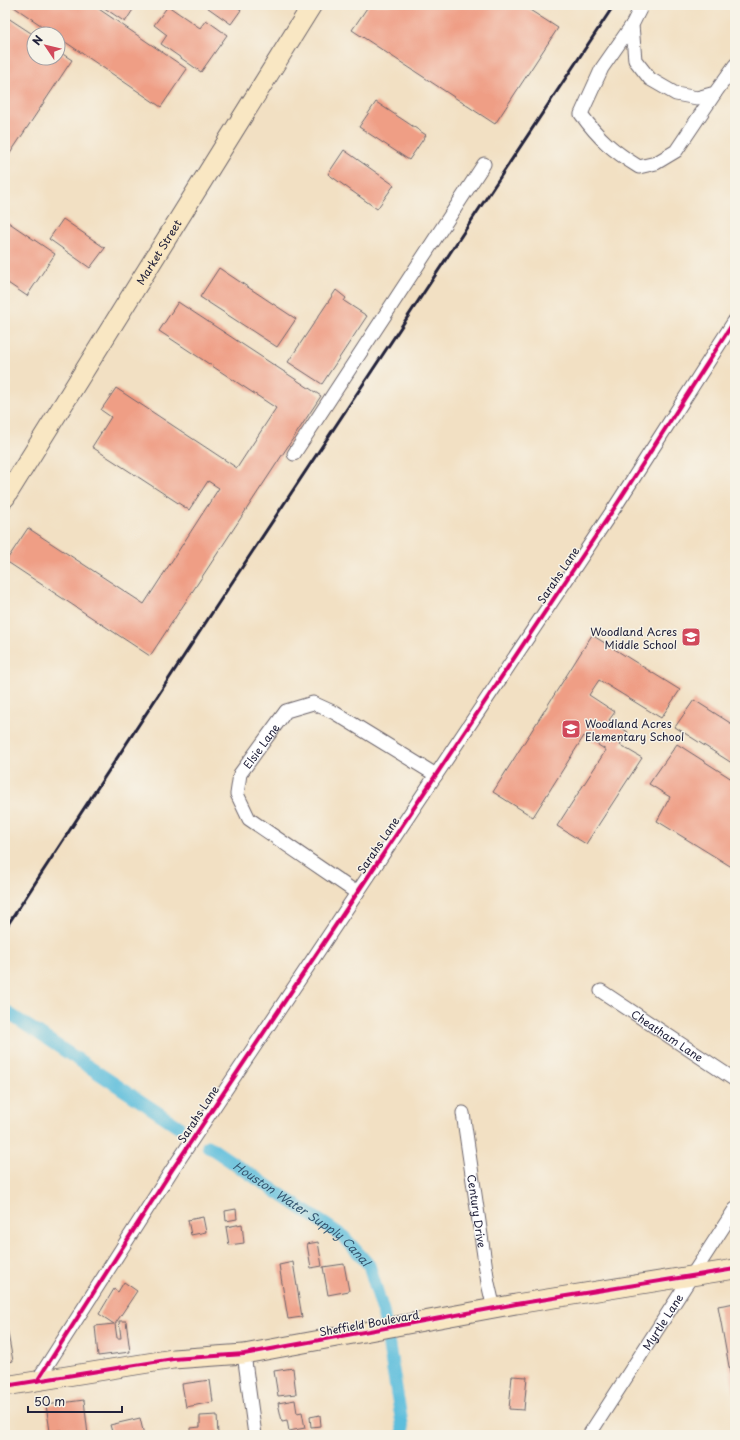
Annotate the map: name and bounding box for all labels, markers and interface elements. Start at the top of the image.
north arrow [26,26,66,66]
text: N [28,31,47,48]
street label: Market Street [131,215,185,288]
street label: Sarahs Lane [533,543,583,607]
place label: Woodland Acres Middle School [590,623,677,653]
school or university icon: Woodland Acres Middle School [680,626,702,648]
place label: Woodland Acres Elementary School [585,715,684,745]
school or university icon: Woodland Acres Elementary School [560,718,582,740]
street label: Elsie Lane [238,719,283,772]
street label: Sarahs Lane [353,813,403,877]
street label: Cheatham Lane [628,1005,707,1065]
street label: Sarahs Lane [173,1082,223,1146]
water label: Houston Water Supply Canal [230,1157,376,1271]
street label: Century Drive [464,1173,491,1249]
street label: Myrtle Lane [638,1290,687,1353]
street label: Sheffield Boulevard [318,1306,421,1340]
scale bar [28,1388,122,1414]
text: 50 m [34,1392,65,1410]

